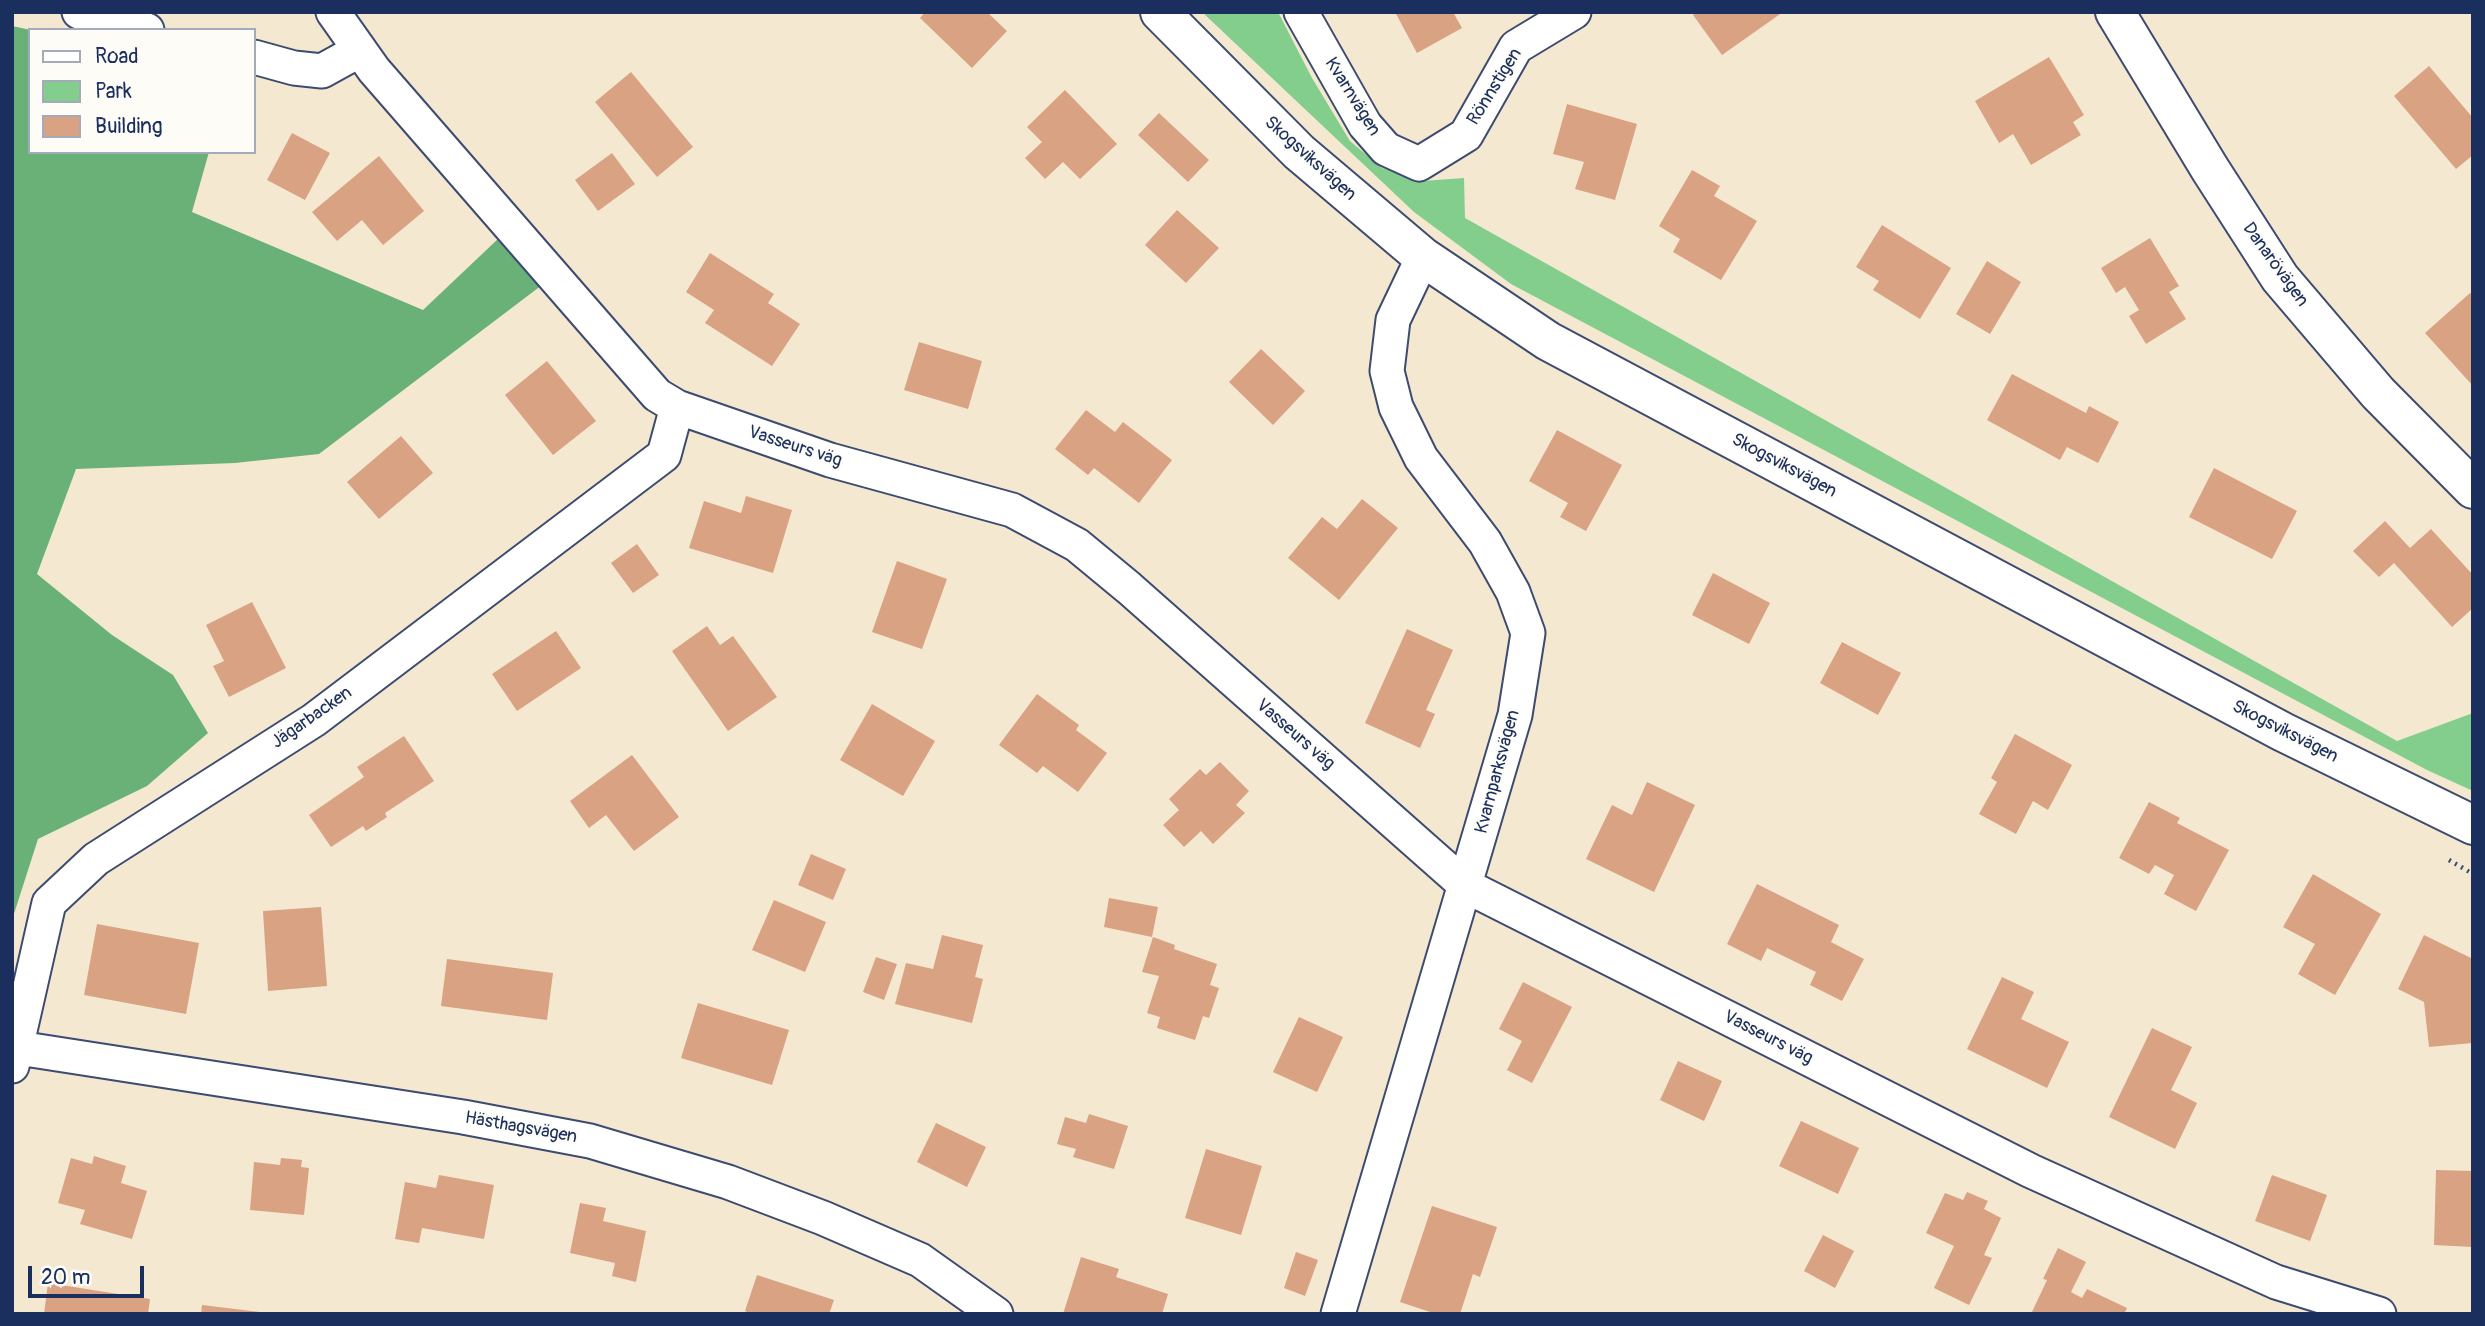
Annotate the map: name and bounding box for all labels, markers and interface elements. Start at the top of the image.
legend [28,28,256,154]
text: Road [95,43,139,70]
street label: Rönnstigen [1463,45,1527,129]
street label: Kvarnvägen [1319,54,1385,140]
text: Park [95,78,132,105]
street label: Skogsviksvägen [1260,112,1360,206]
text: Building [95,113,162,140]
street label: Danarövägen [2237,219,2313,311]
street label: Vasseurs väg [745,422,845,472]
street label: Skogsviksvägen [1728,429,1840,503]
street label: Jägarbacken [267,682,357,754]
street label: Vasseurs väg [1251,695,1339,775]
street label: Skogsviksvägen [2228,696,2342,768]
street label: Kvarnparksvägen [1471,708,1525,836]
street label: Vasseurs väg [1720,1006,1816,1070]
street label: Hästhagsvägen [463,1108,579,1148]
scale bar [32,1252,147,1296]
text: 20 m [41,1264,90,1291]

